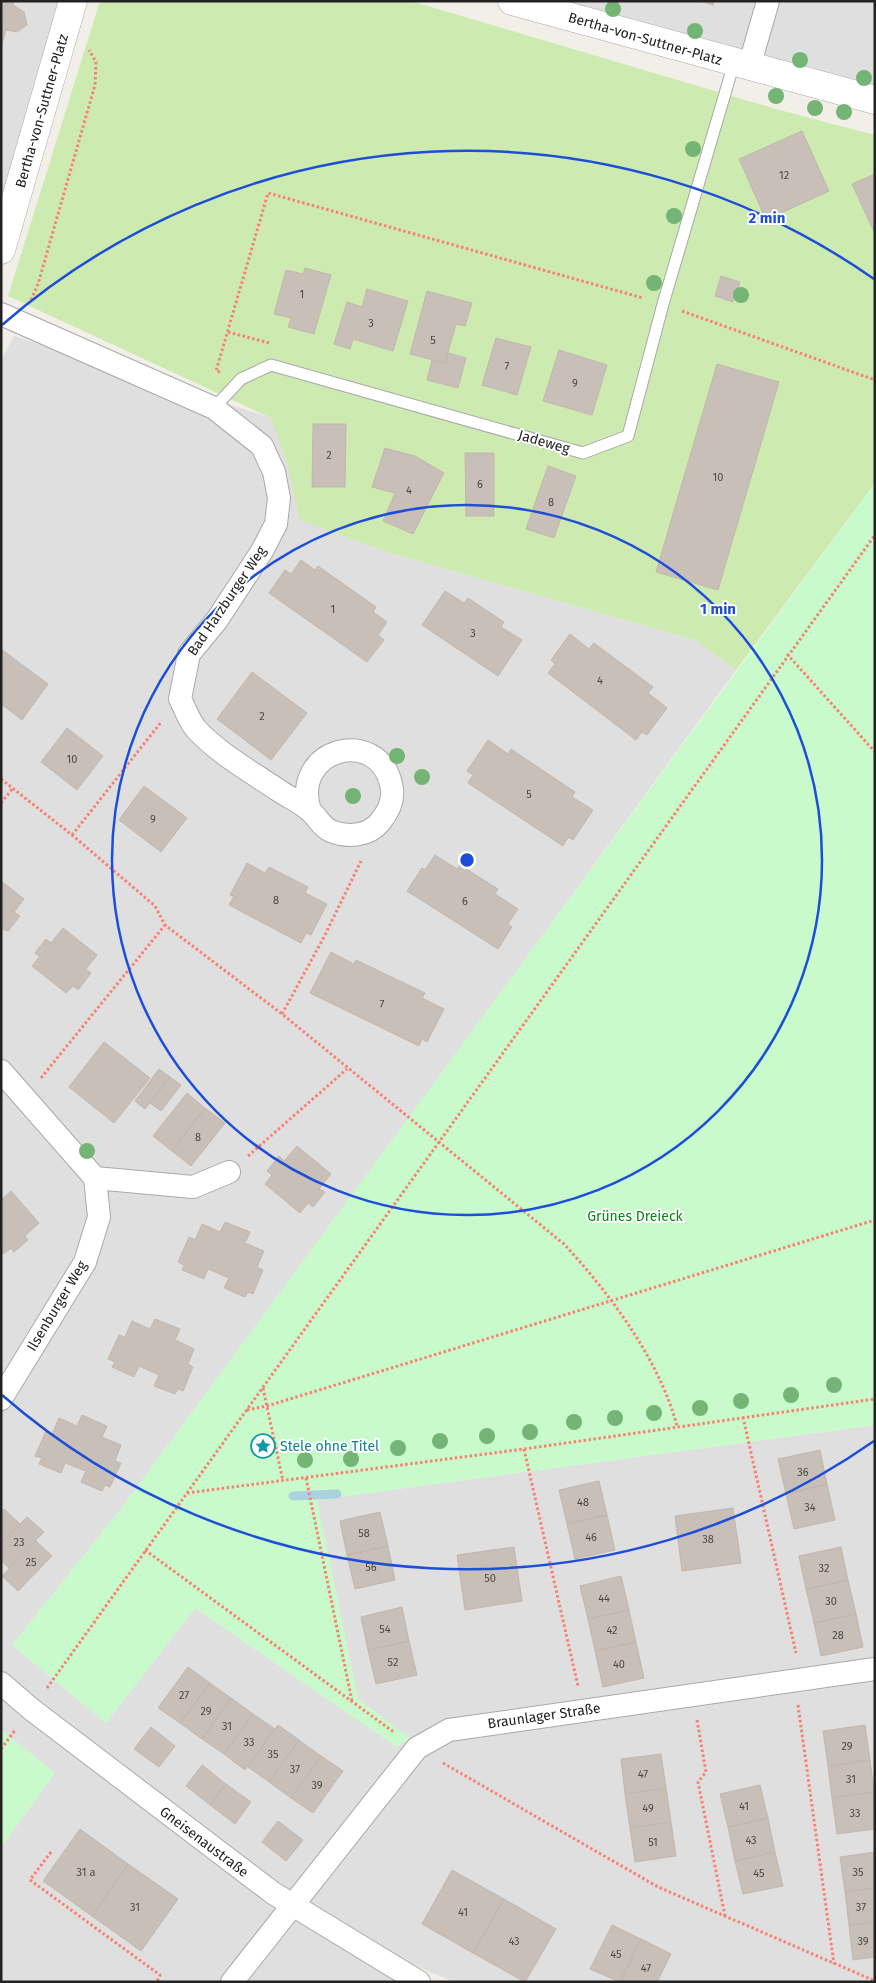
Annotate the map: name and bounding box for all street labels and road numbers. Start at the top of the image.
street label: Bertha-von-Suttner-Platz [566,9,724,69]
street label: Bertha-von-Suttner-Platz [12,32,72,190]
street label: Jadeweg [516,427,572,458]
street label: Bad Harzburger Weg [184,542,270,659]
street label: Ilsenburger Weg [23,1257,91,1354]
street label: Braunlager Straße [486,1700,602,1732]
street label: Gneisenaustraße [156,1803,252,1881]

